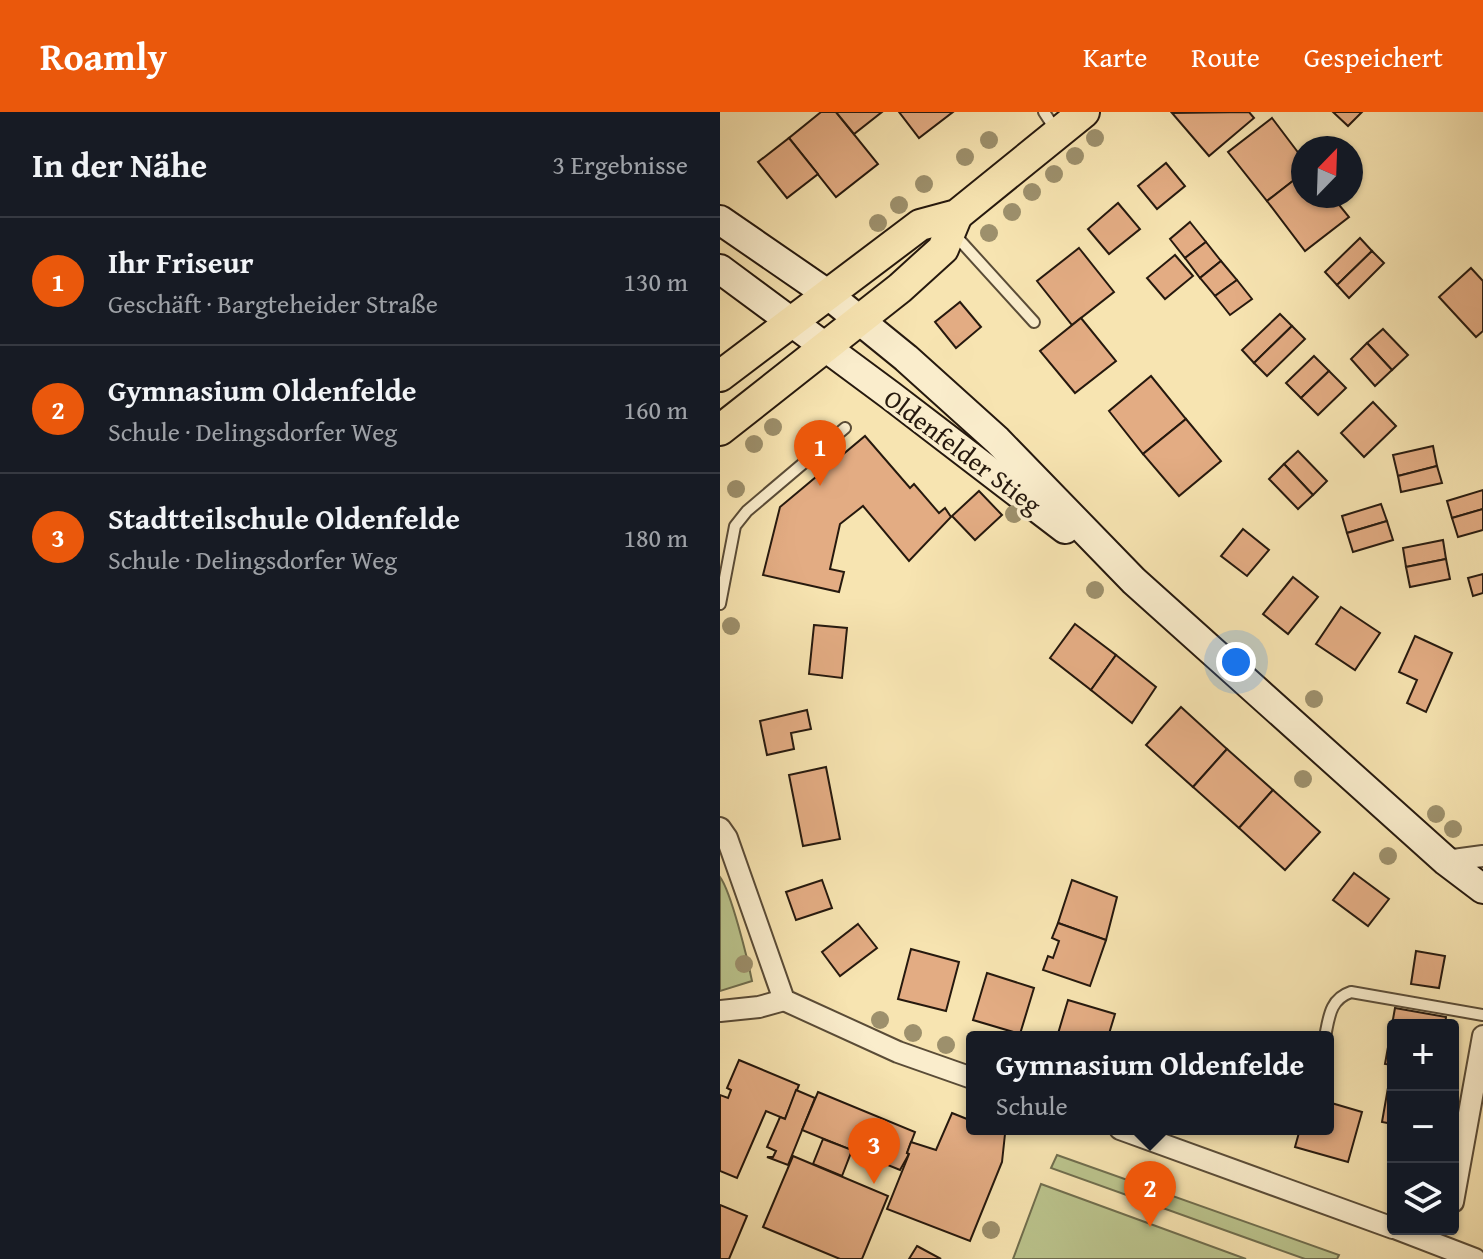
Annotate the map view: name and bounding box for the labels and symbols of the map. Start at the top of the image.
north arrow [1291,136,1363,208]
street label: Oldenfelder Stieg [876,379,1050,523]
pin: 1 [794,420,846,486]
your location [1216,642,1256,682]
pin: 3 [848,1118,900,1184]
pin: 2 [1124,1161,1176,1227]

